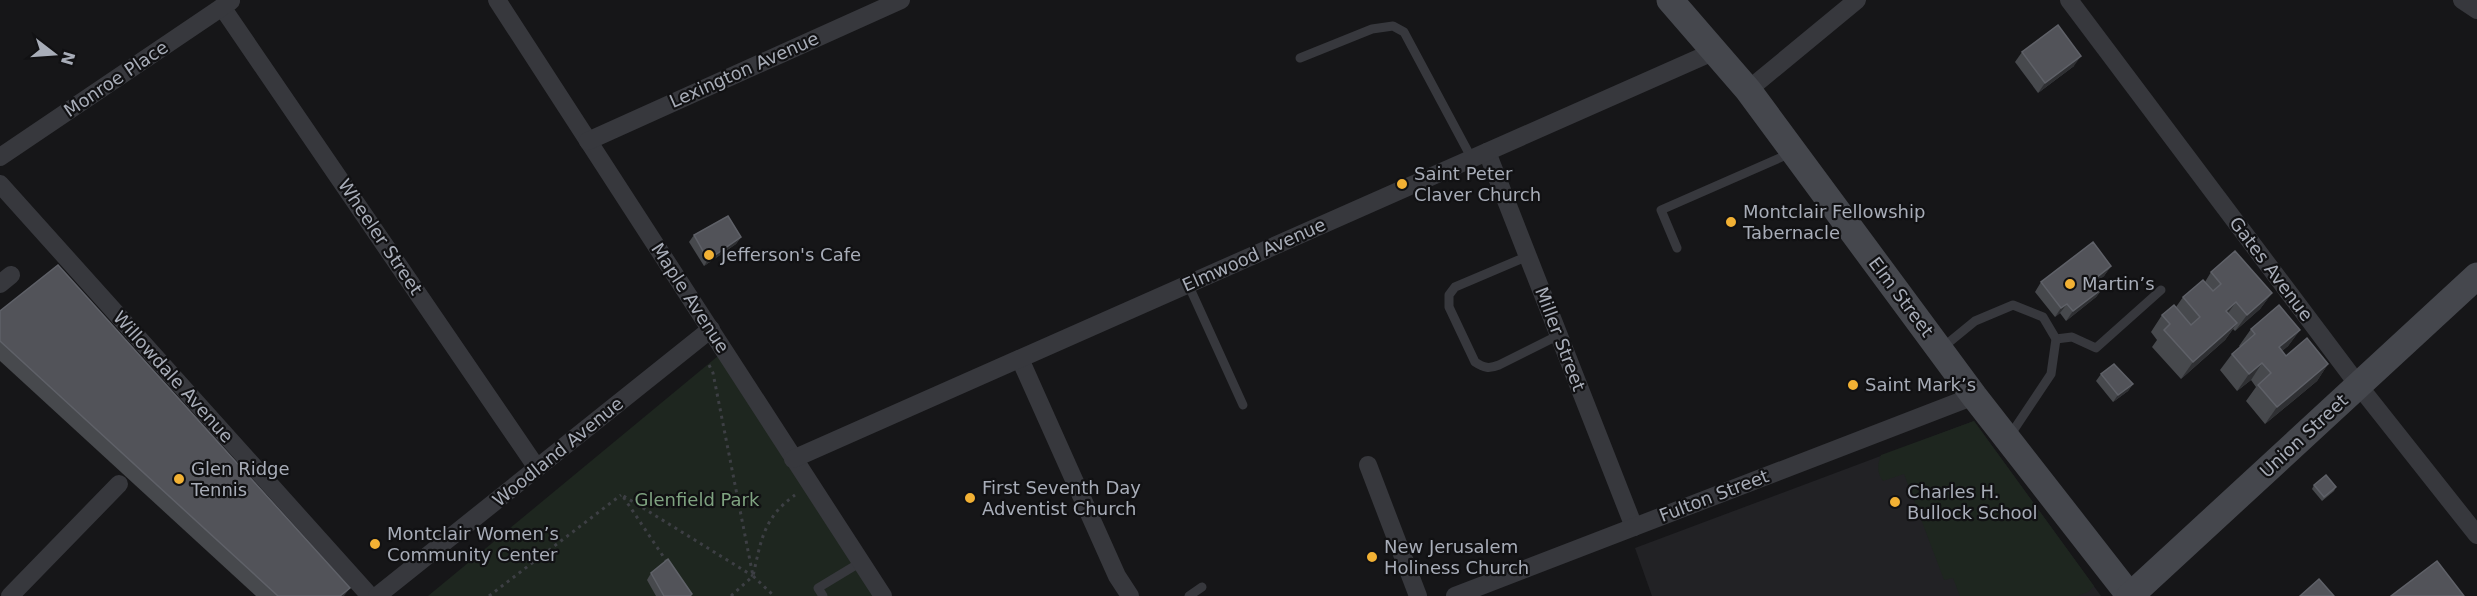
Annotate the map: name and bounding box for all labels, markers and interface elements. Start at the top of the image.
north arrow [24,24,84,84]
street label: Lexington Avenue [666,27,822,112]
street label: Monroe Place [60,36,172,121]
text: N [57,49,79,67]
place label: Saint Peter Claver Church [1414,163,1541,205]
street label: Wheeler Street [334,175,427,299]
marker: Saint Peter Claver Church [1395,177,1409,191]
place label: Montclair Fellowship Tabernacle [1742,201,1925,243]
street label: Gates Avenue [2225,212,2317,325]
street label: Elmwood Avenue [1179,213,1329,296]
marker: Montclair Fellowship Tabernacle [1724,215,1738,229]
street label: Maple Avenue [647,239,734,357]
place label: Jefferson's Cafe [720,244,861,265]
marker: Jefferson's Cafe [702,248,716,262]
street label: Elm Street [1865,253,1938,341]
place label: Martin’s [2082,273,2155,294]
marker: Martin’s [2063,277,2077,291]
street label: Miller Street [1531,284,1590,394]
street label: Willowdale Avenue [109,307,238,447]
place label: Saint Mark’s [1865,374,1976,395]
marker: Saint Mark’s [1846,378,1860,392]
street label: Union Street [2255,390,2352,482]
street label: Woodland Avenue [488,393,627,511]
place label: Glen Ridge Tennis [190,458,290,500]
street label: Fulton Street [1656,465,1772,526]
marker: Glen Ridge Tennis [172,472,186,486]
place label: First Seventh Day Adventist Church [982,477,1141,519]
place label: Charles H. Bullock School [1907,481,2038,523]
park label: Glenfield Park [635,489,760,510]
marker: First Seventh Day Adventist Church [963,491,977,505]
marker: Charles H. Bullock School [1888,495,1902,509]
place label: Montclair Women’s Community Center [387,523,559,565]
place label: New Jerusalem Holiness Church [1384,536,1529,578]
marker: Montclair Women’s Community Center [368,537,382,551]
marker: New Jerusalem Holiness Church [1365,550,1379,564]

